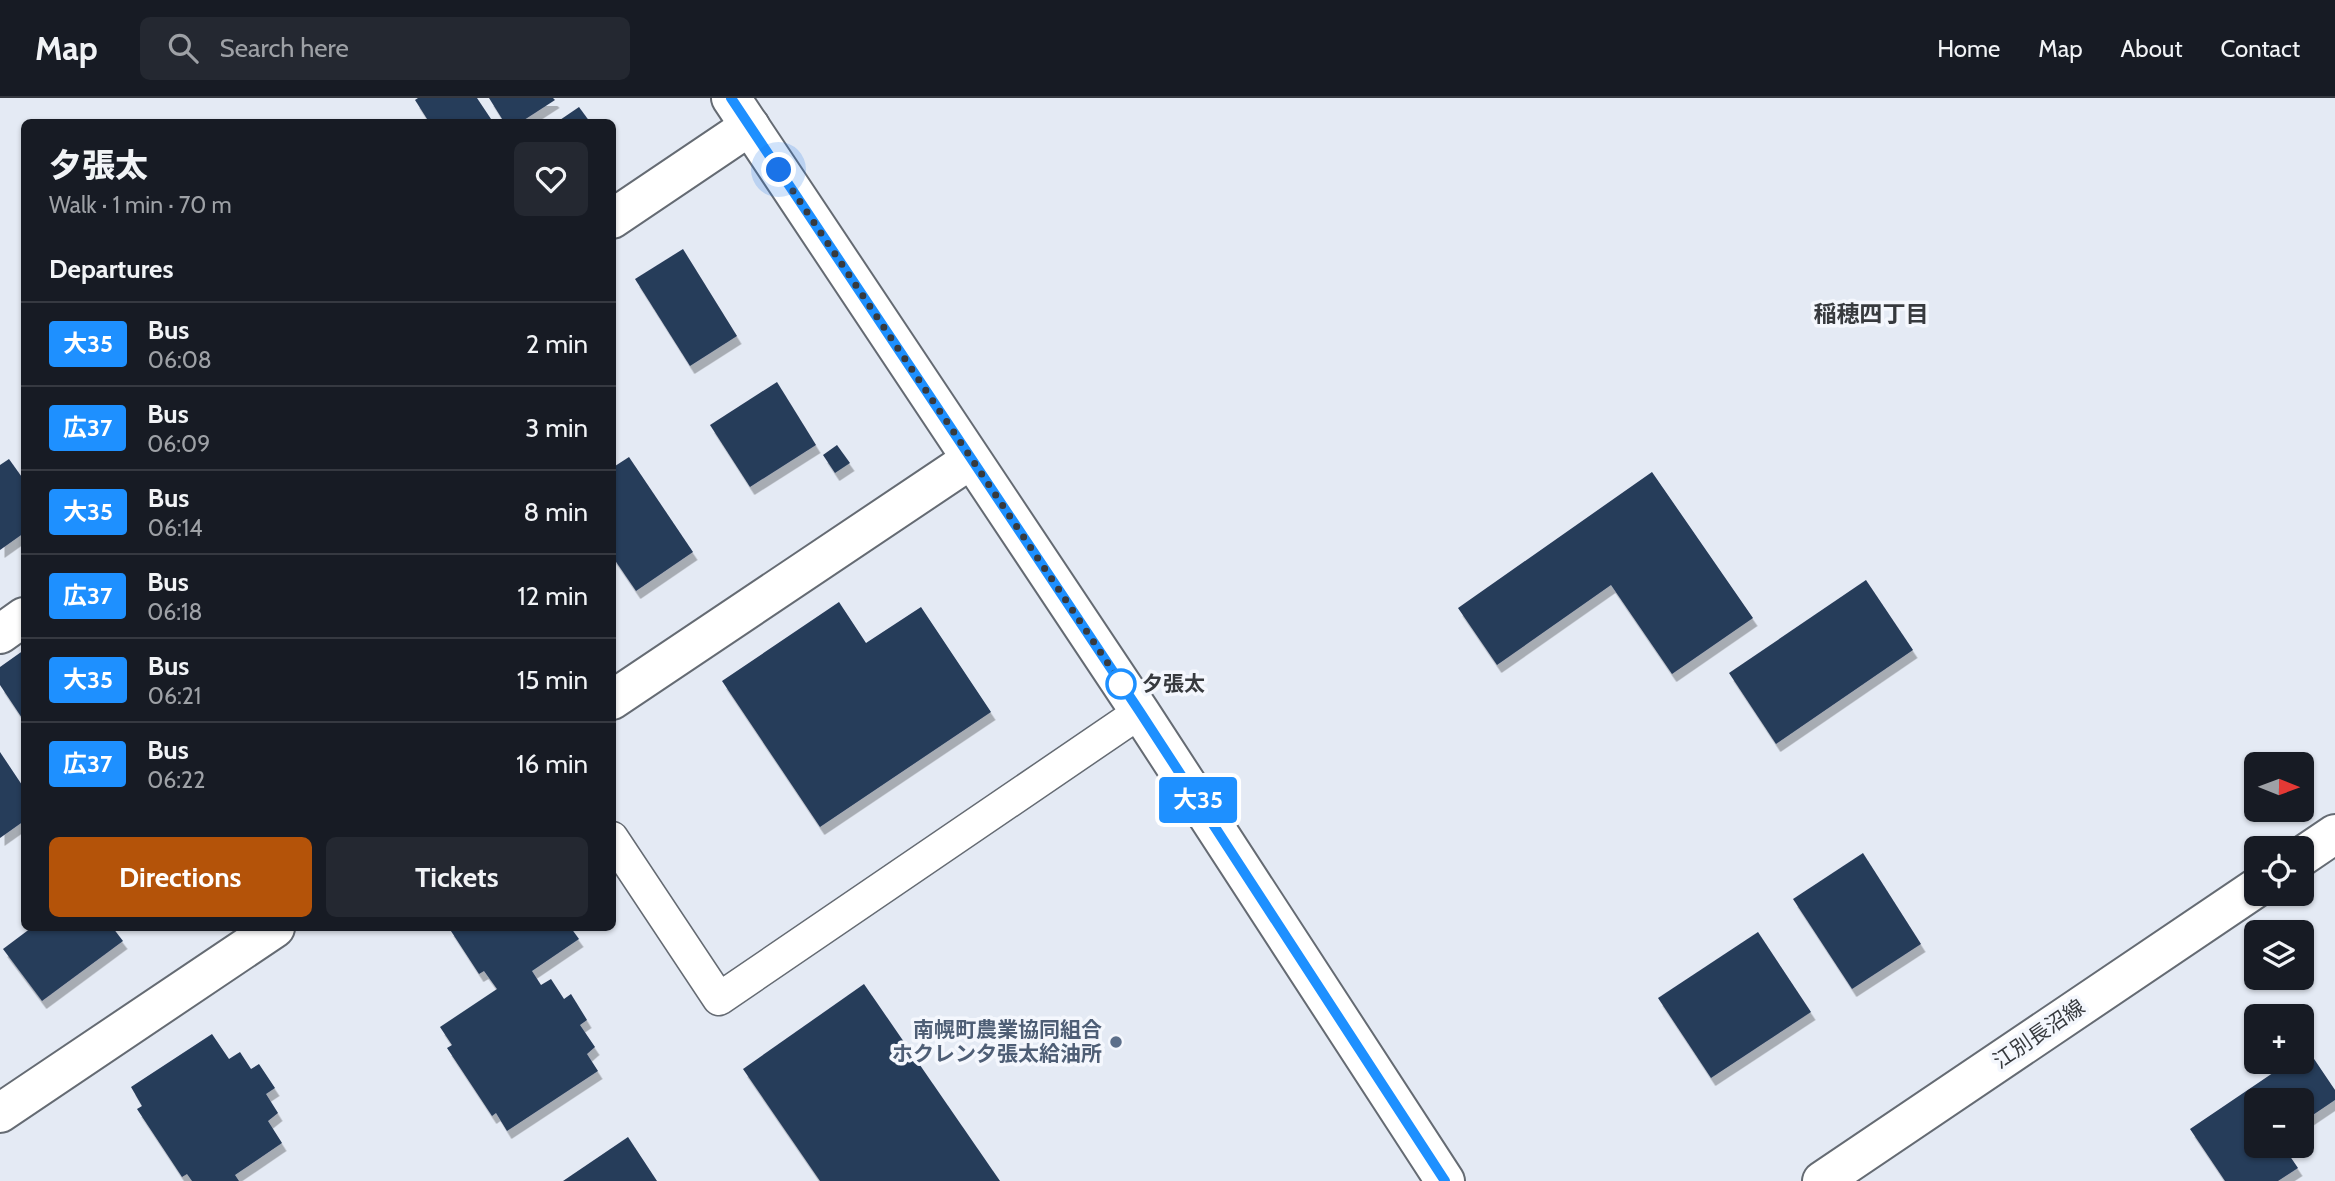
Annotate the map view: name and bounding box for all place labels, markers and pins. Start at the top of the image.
marker: 夕張太 [1106,669,1136,699]
place label: 夕張太 [1142,671,1205,696]
place label: 南幌町農業協同組合 ホクレン夕張太給油所 [892,1017,1102,1066]
marker: 南幌町農業協同組合 ホクレン夕張太給油所 [1108,1034,1124,1050]

